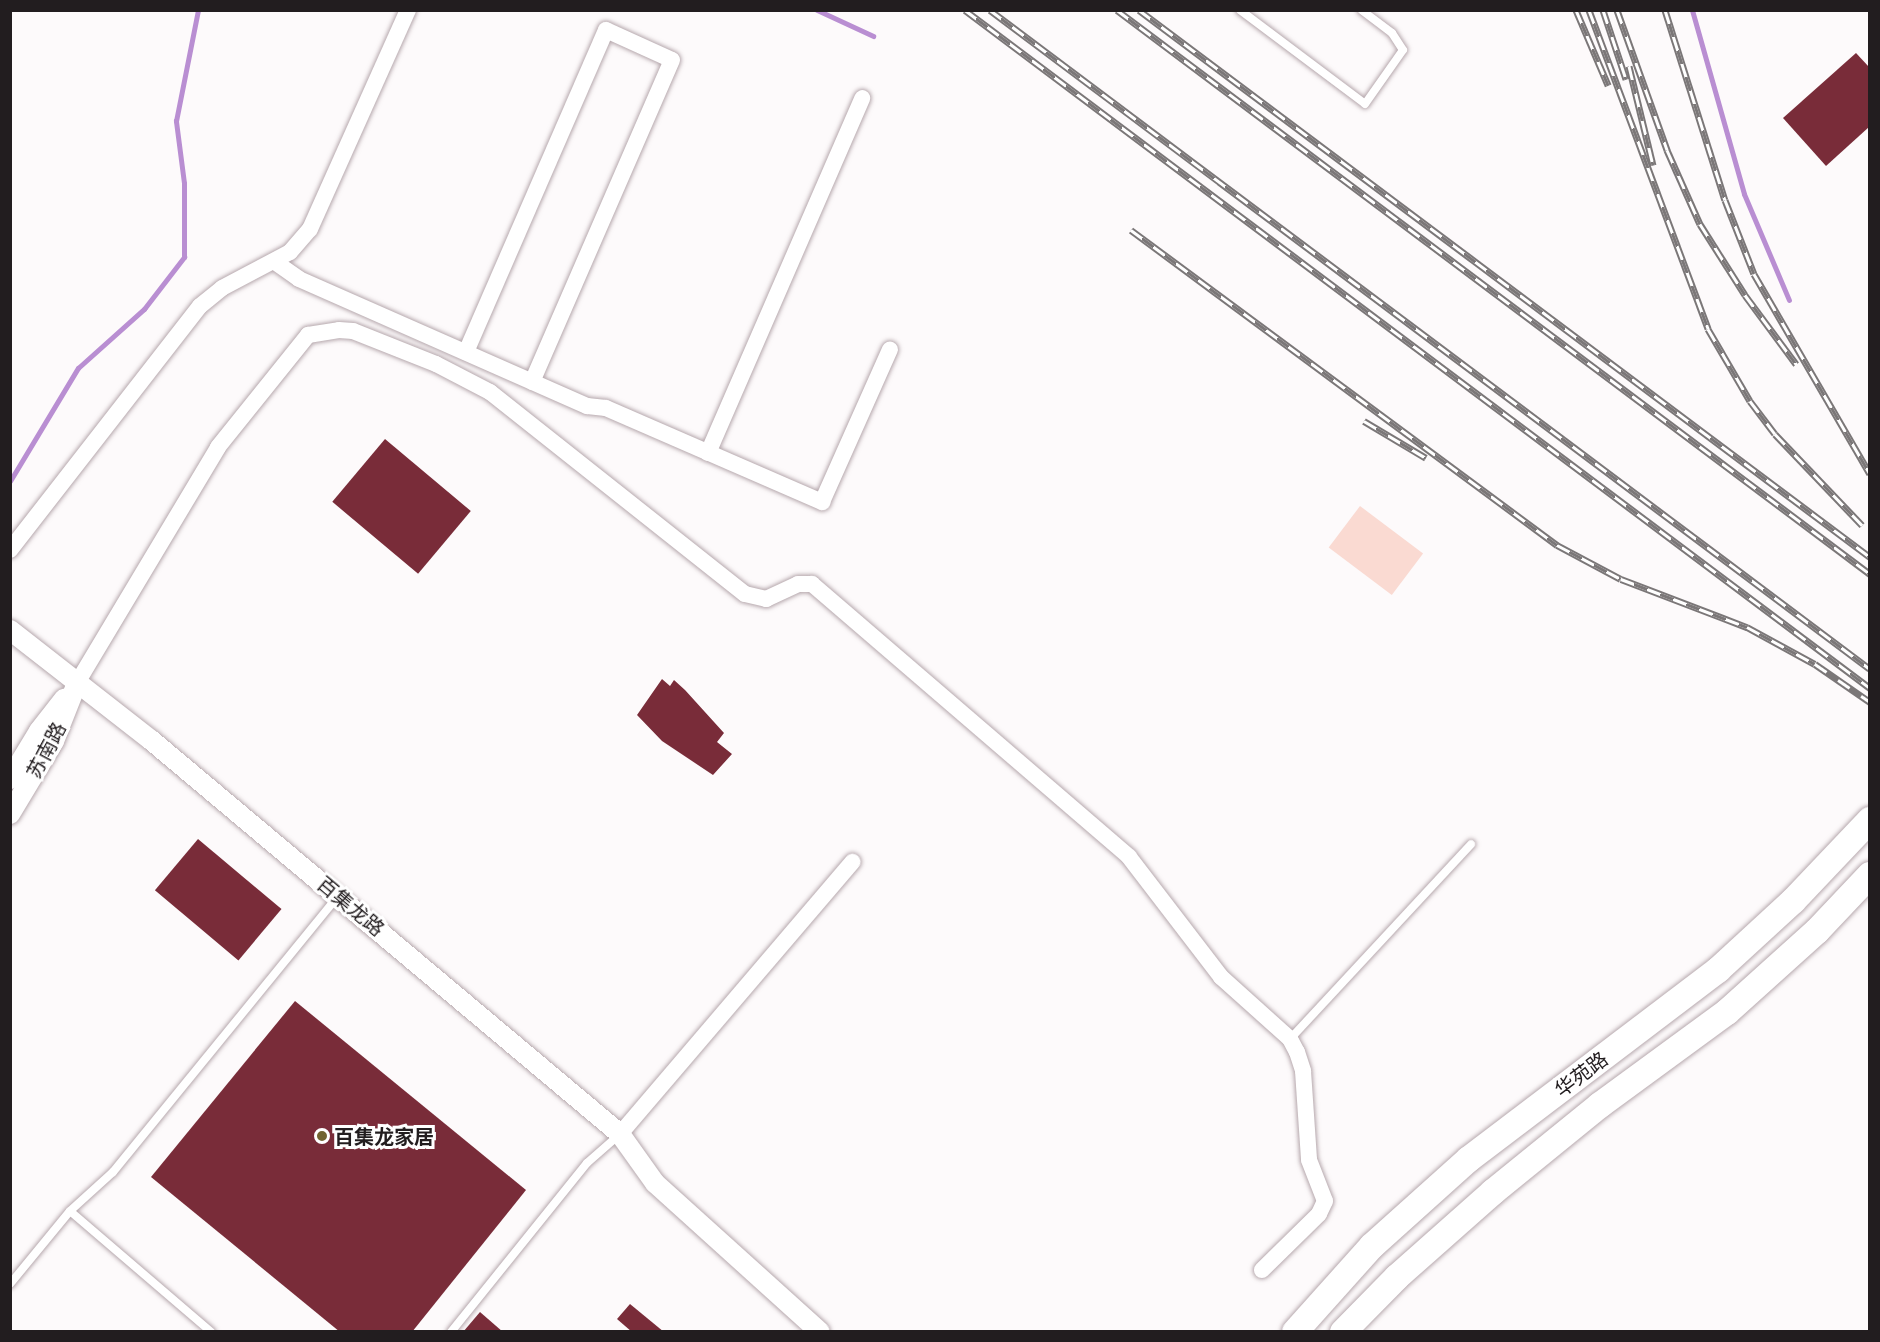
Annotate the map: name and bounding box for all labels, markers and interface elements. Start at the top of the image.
street label: 苏南路 [21,718,71,782]
street label: 百集龙路 [313,871,389,941]
street label: 华苑路 [1550,1046,1612,1102]
place label: 百集龙家居 [334,1124,434,1148]
marker: 百集龙家居 [315,1129,329,1143]

